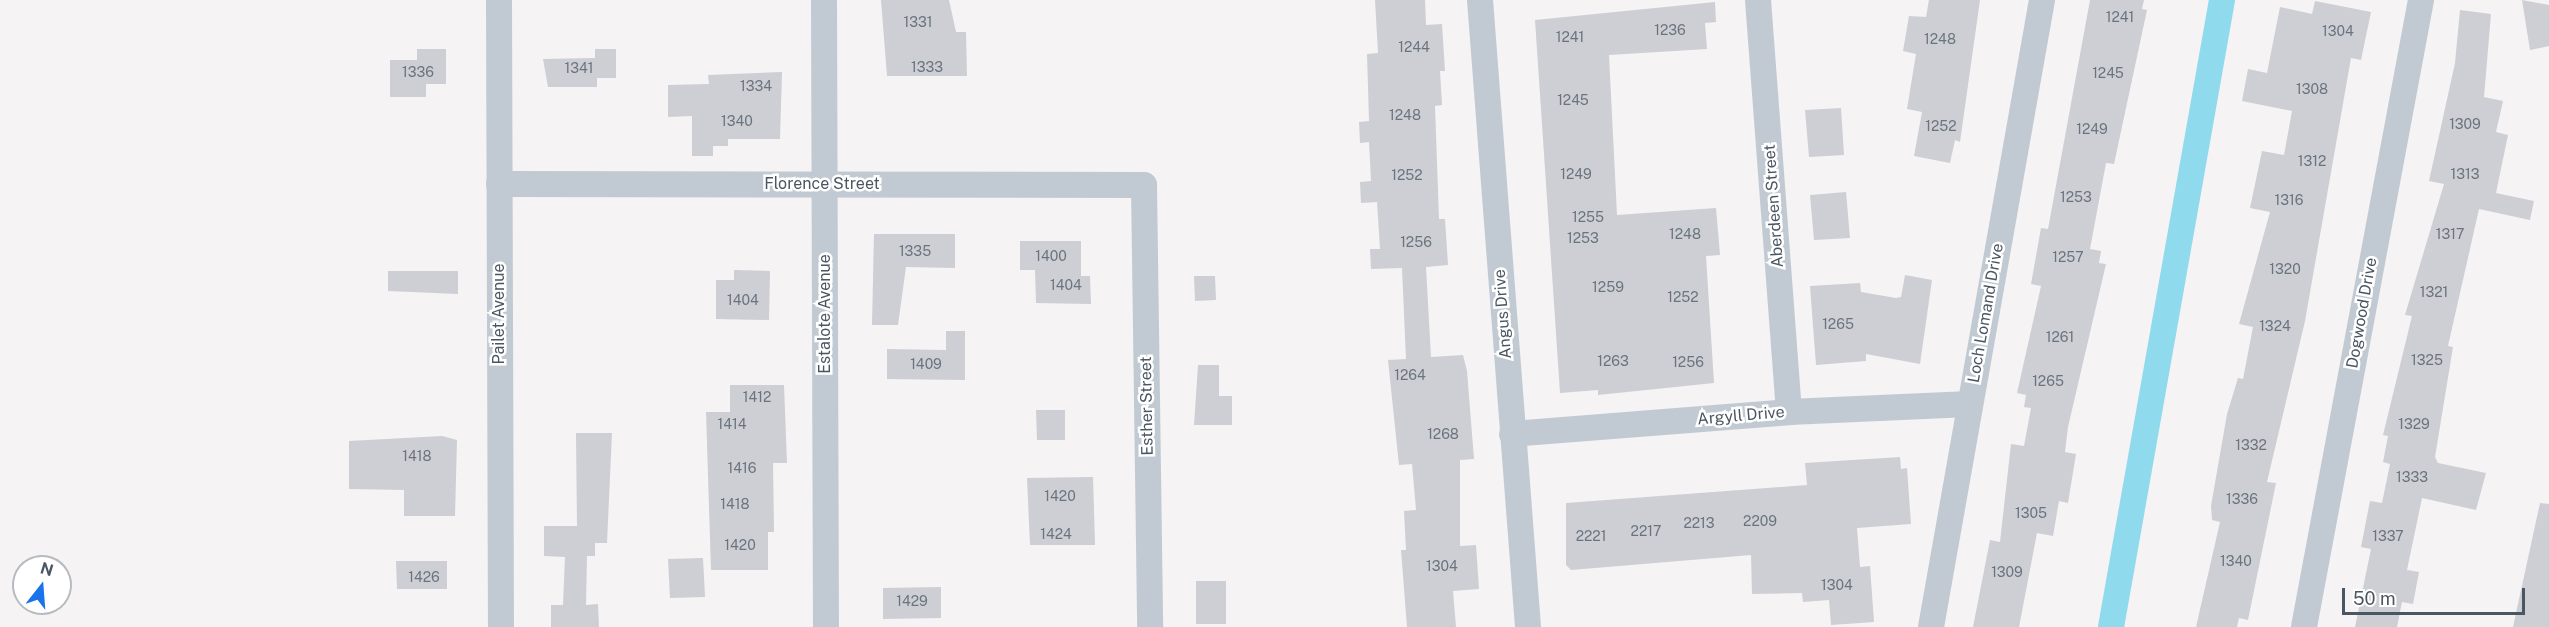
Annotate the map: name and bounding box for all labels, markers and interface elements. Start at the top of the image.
house number: 1241 [2106,9,2134,25]
house number: 1331 [904,14,932,30]
house number: 1236 [1654,22,1686,38]
house number: 1304 [2322,23,2354,39]
house number: 1241 [1556,29,1584,45]
house number: 1248 [1924,31,1956,47]
house number: 1244 [1398,39,1430,55]
house number: 1333 [911,59,943,75]
house number: 1341 [565,60,593,76]
house number: 1336 [402,64,434,80]
house number: 1245 [2092,65,2124,81]
house number: 1334 [740,78,772,94]
house number: 1308 [2296,81,2328,97]
house number: 1245 [1557,92,1589,108]
house number: 1248 [1389,107,1421,123]
house number: 1340 [721,113,753,129]
house number: 1309 [2449,116,2481,132]
house number: 1252 [1925,118,1957,134]
house number: 1249 [2076,121,2108,137]
street label: Aberdeen Street [1760,144,1788,268]
house number: 1312 [2298,153,2326,169]
house number: 1249 [1560,166,1592,182]
house number: 1313 [2450,166,2480,182]
house number: 1252 [1391,167,1423,183]
street label: Florence Street [764,174,880,194]
house number: 1253 [2060,189,2092,205]
house number: 1316 [2275,192,2303,208]
house number: 1255 [1572,209,1604,225]
house number: 1248 [1669,226,1701,242]
house number: 1317 [2436,226,2464,242]
house number: 1253 [1567,230,1599,246]
house number: 1256 [1400,234,1432,250]
street label: Loch Lomand Drive [1964,242,2008,384]
house number: 1335 [899,243,931,259]
house number: 1400 [1035,248,1067,264]
house number: 1257 [2052,249,2084,265]
street label: Estalote Avenue [815,254,835,374]
street label: Dogwood Drive [2343,256,2381,370]
house number: 1320 [2269,261,2301,277]
street label: Pailet Avenue [489,263,509,365]
street label: Angus Drive [1490,269,1516,359]
house number: 1404 [1050,277,1082,293]
house number: 1259 [1592,279,1624,295]
house number: 1321 [2420,284,2448,300]
house number: 1252 [1667,289,1699,305]
house number: 1404 [727,292,759,308]
house number: 1265 [1822,316,1854,332]
house number: 1324 [2259,318,2291,334]
house number: 1261 [2046,329,2074,345]
house number: 1325 [2411,352,2443,368]
house number: 1263 [1597,353,1629,369]
house number: 1256 [1672,354,1704,370]
house number: 1409 [910,356,942,372]
street label: Esther Street [1137,356,1157,456]
house number: 1264 [1394,367,1426,383]
house number: 1265 [2032,373,2064,389]
house number: 1412 [743,389,771,405]
street label: Argyll Drive [1697,403,1785,429]
house number: 1414 [718,416,746,432]
house number: 1329 [2398,416,2430,432]
house number: 1268 [1427,426,1459,442]
house number: 1332 [2235,437,2267,453]
house number: 1418 [402,448,432,464]
house number: 1416 [728,460,756,476]
house number: 1333 [2396,469,2428,485]
house number: 1420 [1044,488,1076,504]
house number: 1336 [2226,491,2258,507]
house number: 1418 [720,496,750,512]
house number: 1305 [2015,505,2047,521]
house number: 2209 [1743,513,1777,529]
house number: 2213 [1683,515,1715,531]
house number: 2217 [1631,523,1661,539]
house number: 1424 [1040,526,1072,542]
house number: 2221 [1576,528,1606,544]
house number: 1337 [2372,528,2404,544]
house number: 1420 [724,537,756,553]
house number: 1340 [2220,553,2252,569]
north arrow [12,555,72,615]
text: N [38,558,56,580]
house number: 1304 [1426,558,1458,574]
house number: 1309 [1991,564,2023,580]
house number: 1426 [408,569,440,585]
scale bar [2345,576,2528,614]
house number: 1304 [1821,577,1853,593]
text: 50 m [2353,588,2396,609]
house number: 1429 [896,593,928,609]

